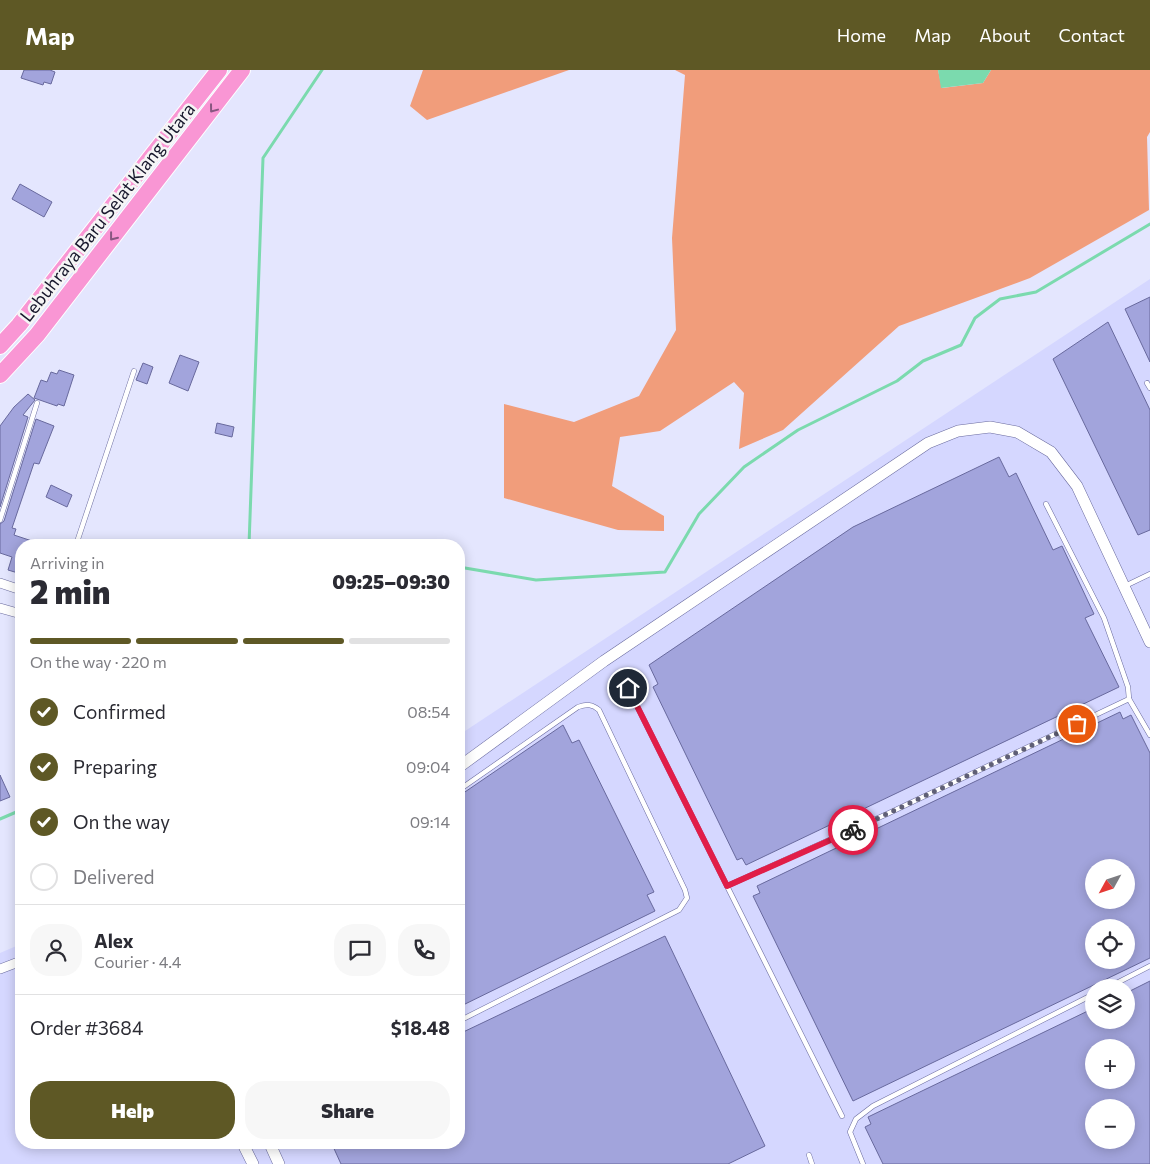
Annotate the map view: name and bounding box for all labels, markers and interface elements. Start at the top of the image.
text: Map [25,21,75,50]
text: Home [837,24,886,46]
text: Map [914,24,951,46]
text: About [979,24,1031,46]
text: Contact [1059,24,1125,46]
street label: Lebuhraya Baru Selat Klang Utara [15,98,199,326]
one-way arrow [210,103,218,112]
one-way arrow [111,231,119,240]
text: Arriving in [30,553,104,572]
text: 09:25–09:30 [332,570,450,593]
text: 2 min [30,571,110,611]
text: On the way · 220 m [30,652,167,671]
pin [607,667,649,709]
icon: home [614,674,642,702]
icon: check [30,698,58,726]
text: Confirmed [73,700,166,723]
text: 08:54 [407,702,450,721]
pin [1056,703,1098,745]
icon: bag [1063,710,1091,738]
icon: check [30,753,58,781]
text: Preparing [73,755,157,778]
text: 09:04 [406,757,450,776]
courier [828,805,878,855]
icon: check [30,808,58,836]
text: On the way [73,810,170,833]
text: 09:14 [410,812,450,831]
icon: bike [839,816,867,844]
north arrow [1085,859,1135,909]
map controls [1085,859,1135,1149]
text: Delivered [73,865,154,888]
button: locate [1085,919,1135,969]
button: person [30,924,82,976]
button: chat [334,924,386,976]
button: phone [398,924,450,976]
text: Alex [94,929,134,952]
text: Courier · 4.4 [94,952,181,971]
button: layers [1085,979,1135,1029]
text: Order #3684 [30,1016,143,1039]
text: $18.48 [391,1016,450,1039]
button: + [1085,1039,1135,1089]
button: Help [30,1081,235,1139]
button: Share [245,1081,450,1139]
button: − [1085,1099,1135,1149]

